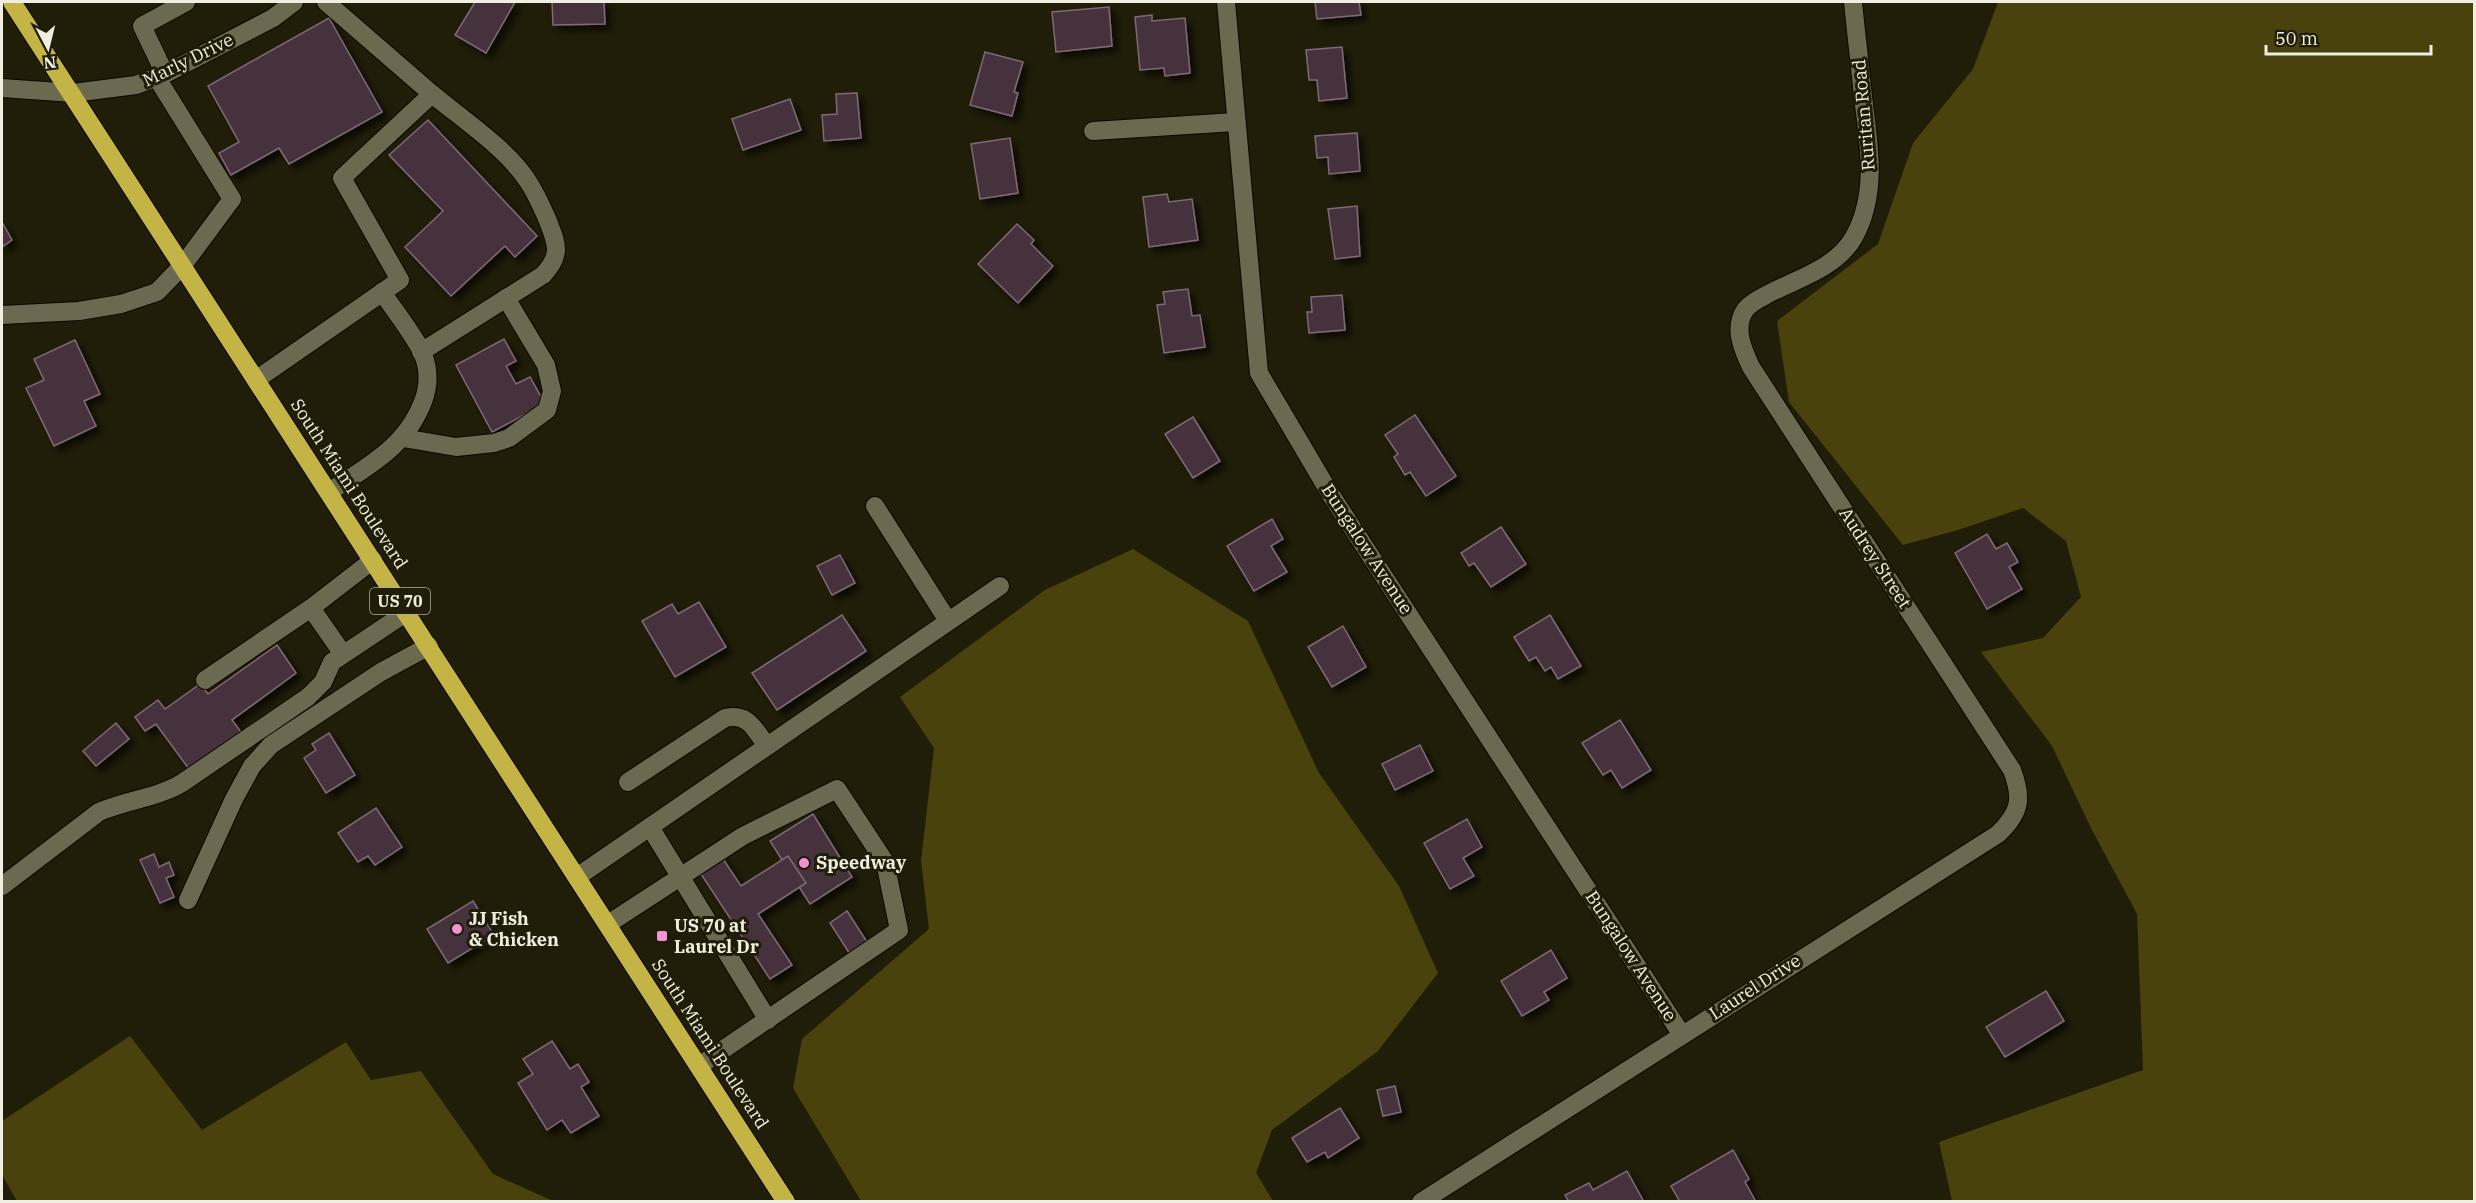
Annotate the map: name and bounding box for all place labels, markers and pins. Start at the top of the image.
place label: Speedway [816,851,907,874]
marker: Speedway [797,856,811,870]
place label: JJ Fish & Chicken [469,907,559,951]
place label: US 70 at Laurel Dr [674,914,759,958]
marker: JJ Fish & Chicken [450,922,464,936]
marker: US 70 at Laurel Dr [655,929,669,943]

